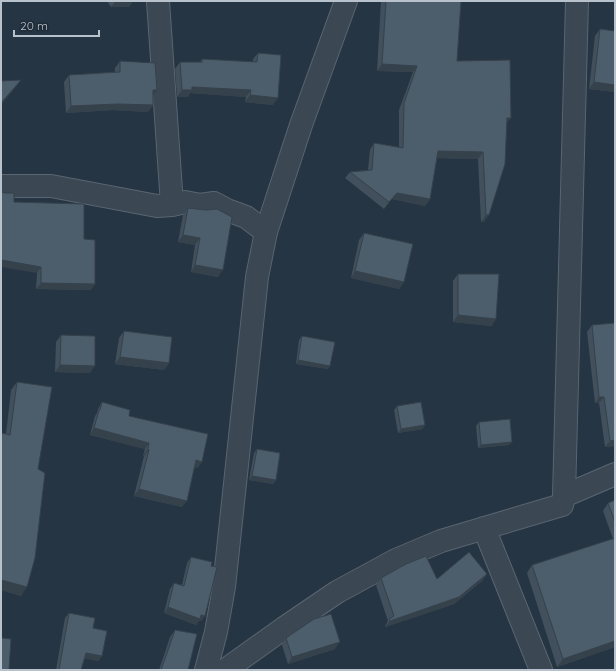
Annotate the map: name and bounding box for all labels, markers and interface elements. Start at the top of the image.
scale bar [14,12,99,38]
text: 20 m [20,18,48,33]

